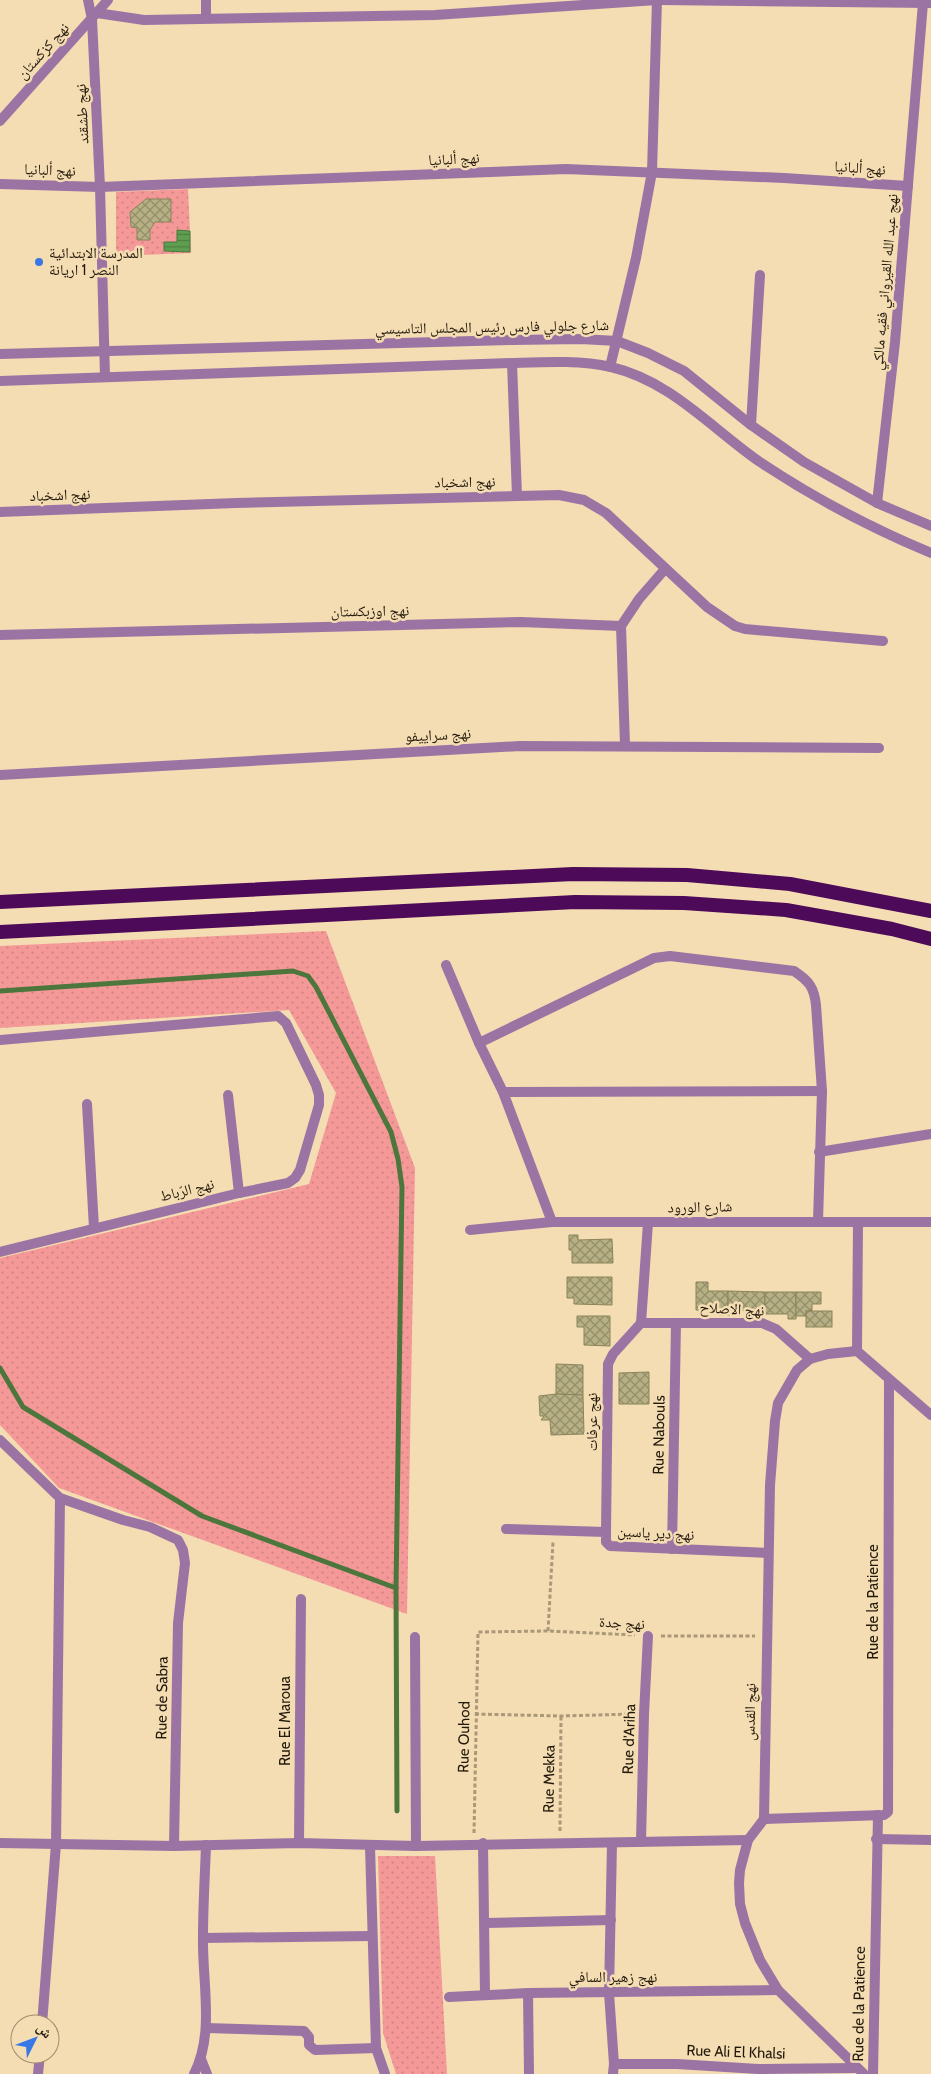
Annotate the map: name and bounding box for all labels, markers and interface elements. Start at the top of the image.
street label: نهج كزكستان [13,19,74,84]
street label: نهج طشقند [71,83,94,145]
street label: نهج ألبانيا [428,149,480,170]
street label: نهج ألبانيا [834,157,886,180]
street label: نهج ألبانيا [24,160,76,181]
street label: نهج عبد الله القيرواني فقيه مالكي [868,193,904,371]
place label: المدرسة الابتدائية النصر 1 اريانة [49,244,143,279]
marker: المدرسة الابتدائية النصر 1 اريانة [33,256,45,268]
street label: شارع جلولي فارس رئيس المجلس التاسيسي [375,316,609,341]
street label: نهج اشخباد [434,472,496,493]
street label: نهج اشخباد [29,485,91,506]
street label: نهج اوزبكستان [331,601,409,622]
street label: نهج سراييفو [405,724,472,747]
street label: نهج الرّباط [158,1175,216,1206]
street label: شارع الورود [668,1197,733,1218]
street label: نهج الاصلاح [699,1298,765,1321]
street label: نهج عرفات [583,1393,602,1451]
street label: Rue Nabouls [649,1395,669,1475]
street label: نهج دير ياسين [617,1522,695,1545]
street label: Rue de la Patience [864,1544,882,1660]
street label: نهج جدة [599,1613,645,1634]
street label: Rue de Sabra [152,1655,172,1740]
street label: Rue El Maroua [276,1675,294,1766]
street label: نهج القدس [740,1683,761,1741]
street label: Rue Ouhod [454,1701,474,1773]
street label: Rue d'Ariha [619,1703,639,1775]
street label: Rue Mekka [539,1744,559,1813]
street label: Rue de la Patience [849,1946,869,2062]
street label: نهج زهير السافي [569,1968,657,1989]
north arrow [10,2014,60,2064]
text: ش [33,2019,56,2042]
street label: Rue Ali El Khalsi [686,2041,786,2063]

